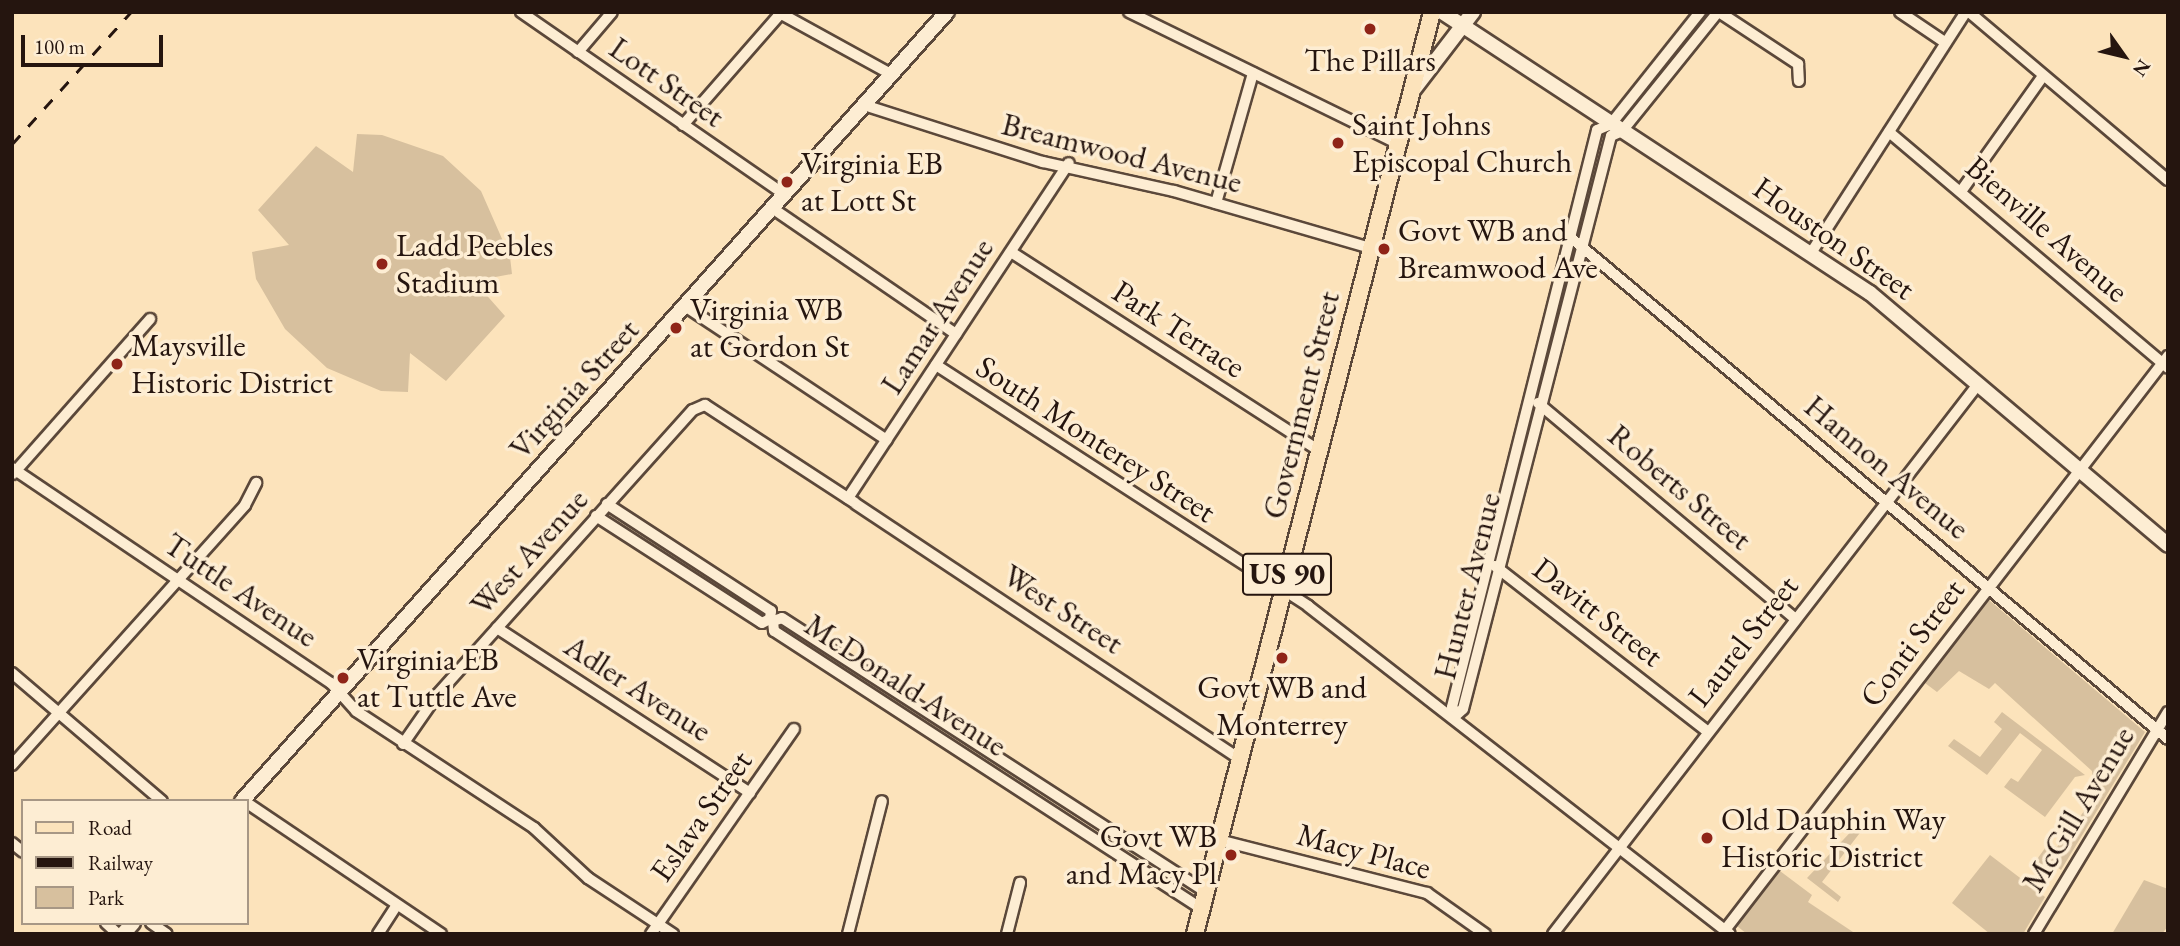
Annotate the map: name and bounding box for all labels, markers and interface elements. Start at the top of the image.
scale bar [24,21,166,65]
marker: The Pillars [1362,21,1378,37]
north arrow [2089,21,2159,91]
street label: Lott Street [602,29,732,135]
text: 100 m [34,33,85,60]
place label: The Pillars [1304,41,1436,79]
text: N [2127,55,2156,81]
street label: Breamwood Avenue [998,105,1246,201]
place label: Saint Johns Episcopal Church [1352,106,1572,181]
marker: Saint Johns Episcopal Church [1330,135,1346,151]
place label: Virginia EB at Lott St [801,145,943,220]
street label: Bienville Avenue [1958,148,2136,310]
street label: Houston Street [1746,168,1922,308]
marker: Virginia EB at Lott St [779,174,795,190]
place label: Govt WB and Breamwood Ave [1398,212,1598,287]
place label: Ladd Peebles Stadium [396,227,553,302]
street label: Lamar Avenue [872,231,1002,401]
marker: Govt WB and Breamwood Ave [1376,241,1392,257]
marker: Ladd Peebles Stadium [374,256,390,272]
street label: Park Terrace [1105,272,1253,386]
street label: Government Street [1254,287,1348,523]
place label: Virginia WB at Gordon St [690,291,849,366]
street label: Virginia Street [501,311,647,467]
marker: Virginia WB at Gordon St [668,320,684,336]
place label: Maysville Historic District [131,327,333,402]
street label: South Monterey Street [969,347,1223,531]
marker: Maysville Historic District [109,356,125,372]
street label: Hannon Avenue [1797,387,1977,547]
street label: Roberts Street [1600,416,1760,558]
street label: West Avenue [462,481,596,623]
street label: Hunter Avenue [1425,489,1509,683]
street label: Tuttle Avenue [157,525,325,655]
road number: US 90 [1242,548,1332,600]
street label: Davitt Street [1525,549,1671,675]
street label: West Street [996,556,1130,662]
street label: Laurel Street [1680,568,1806,714]
street label: Conti Street [1852,572,1972,714]
street label: McDonald Avenue [798,605,1014,765]
street label: Adler Avenue [557,626,719,750]
place label: Virginia EB at Tuttle Ave [357,641,517,716]
marker: Govt WB and Monterrey [1274,650,1290,666]
place label: Govt WB and Monterrey [1197,669,1367,744]
marker: Virginia EB at Tuttle Ave [335,670,351,686]
street label: McGill Avenue [2014,719,2142,899]
street label: Eslava Street [642,743,760,889]
legend [21,799,248,925]
place label: Old Dauphin Way Historic District [1721,801,1946,876]
text: Road [88,814,132,841]
street label: Macy Place [1293,815,1435,887]
place label: Govt WB and Macy Pl [1066,818,1217,893]
marker: Old Dauphin Way Historic District [1699,830,1715,846]
marker: Govt WB and Macy Pl [1223,847,1239,863]
text: Railway [88,849,153,876]
text: Park [88,884,124,911]

